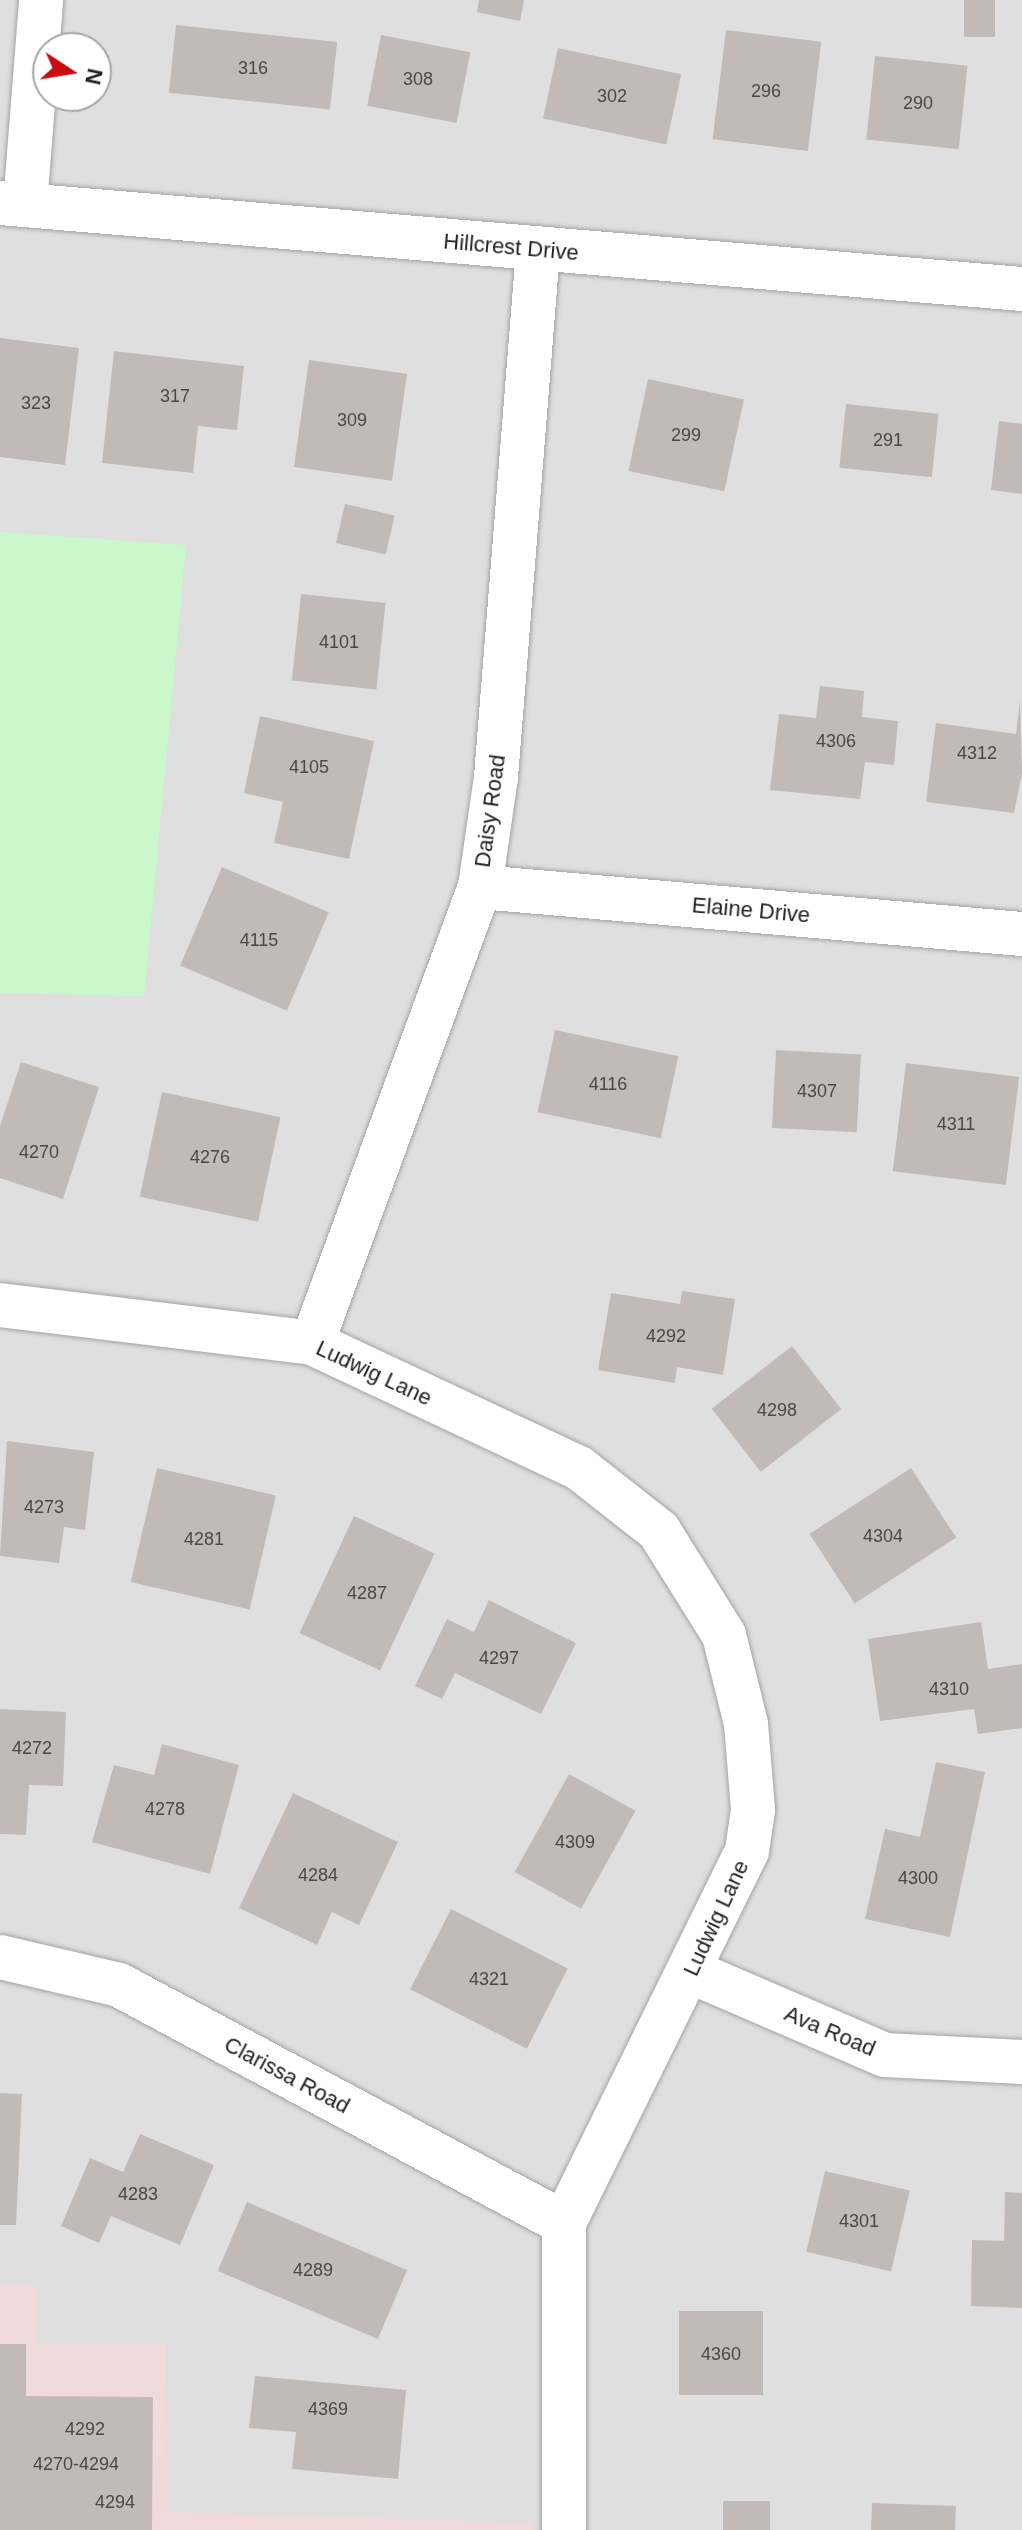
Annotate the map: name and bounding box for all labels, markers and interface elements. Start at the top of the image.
north arrow [32,32,112,112]
house number: 316 [238,57,268,79]
text: N [80,66,108,87]
house number: 308 [403,68,433,90]
house number: 296 [751,80,781,102]
house number: 302 [597,85,627,107]
house number: 290 [903,92,933,114]
street label: Hillcrest Drive [442,228,580,266]
house number: 317 [160,385,190,407]
house number: 323 [21,392,51,414]
house number: 309 [337,409,367,431]
house number: 299 [671,424,701,446]
house number: 291 [873,429,903,451]
house number: 4101 [319,631,359,653]
house number: 4306 [816,730,856,752]
house number: 4312 [957,742,997,764]
street label: Daisy Road [469,753,511,869]
house number: 4105 [289,756,329,778]
street label: Elaine Drive [691,892,811,928]
house number: 4115 [240,929,278,951]
house number: 4116 [589,1073,627,1095]
house number: 4307 [797,1080,837,1102]
house number: 4311 [937,1113,975,1135]
house number: 4270 [19,1141,59,1163]
house number: 4276 [190,1146,230,1168]
house number: 4292 [646,1325,686,1347]
street label: Ludwig Lane [312,1335,436,1411]
house number: 4298 [757,1399,797,1421]
house number: 4273 [24,1496,64,1518]
house number: 4304 [863,1525,903,1547]
house number: 4281 [184,1528,224,1550]
house number: 4287 [347,1582,387,1604]
house number: 4297 [479,1647,519,1669]
house number: 4310 [929,1678,969,1700]
house number: 4272 [12,1737,52,1759]
house number: 4278 [145,1798,185,1820]
house number: 4309 [555,1831,595,1853]
street label: Ludwig Lane [678,1856,754,1980]
house number: 4284 [298,1864,338,1886]
house number: 4300 [898,1867,938,1889]
house number: 4321 [469,1968,509,1990]
street label: Ava Road [781,2000,879,2062]
street label: Clarissa Road [220,2031,354,2119]
house number: 4283 [118,2183,158,2205]
house number: 4301 [839,2210,879,2232]
house number: 4289 [293,2259,333,2281]
house number: 4360 [701,2343,741,2365]
house number: 4369 [308,2398,348,2420]
house number: 4292 [65,2418,105,2440]
house number: 4270-4294 [33,2453,119,2475]
house number: 4294 [95,2491,135,2513]

